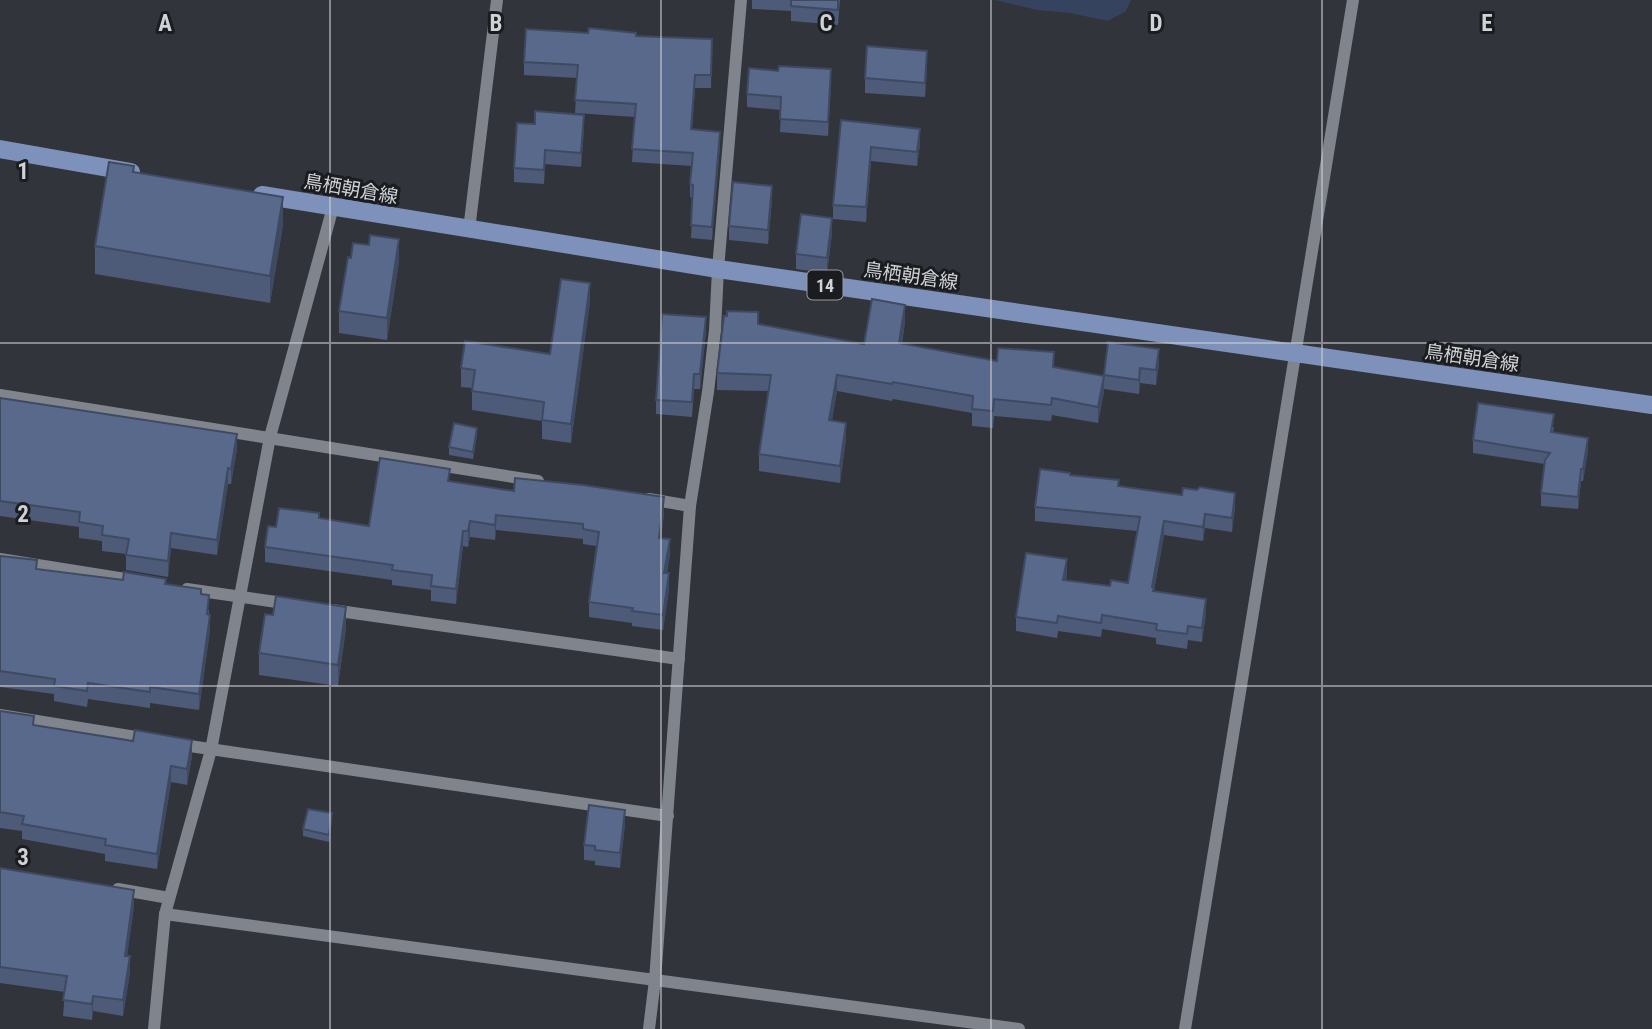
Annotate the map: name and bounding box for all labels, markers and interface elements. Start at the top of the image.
text: A [158,10,172,37]
text: B [490,10,502,37]
text: C [819,10,833,37]
text: D [1150,10,1163,37]
text: E [1481,10,1493,37]
text: 1 [17,158,29,185]
street label: 鳥栖朝倉線 [302,169,400,209]
street label: 鳥栖朝倉線 [862,258,960,294]
road number: 14 [808,270,842,300]
street label: 鳥栖朝倉線 [1423,340,1521,376]
text: 2 [17,501,29,528]
text: 3 [17,844,29,871]

